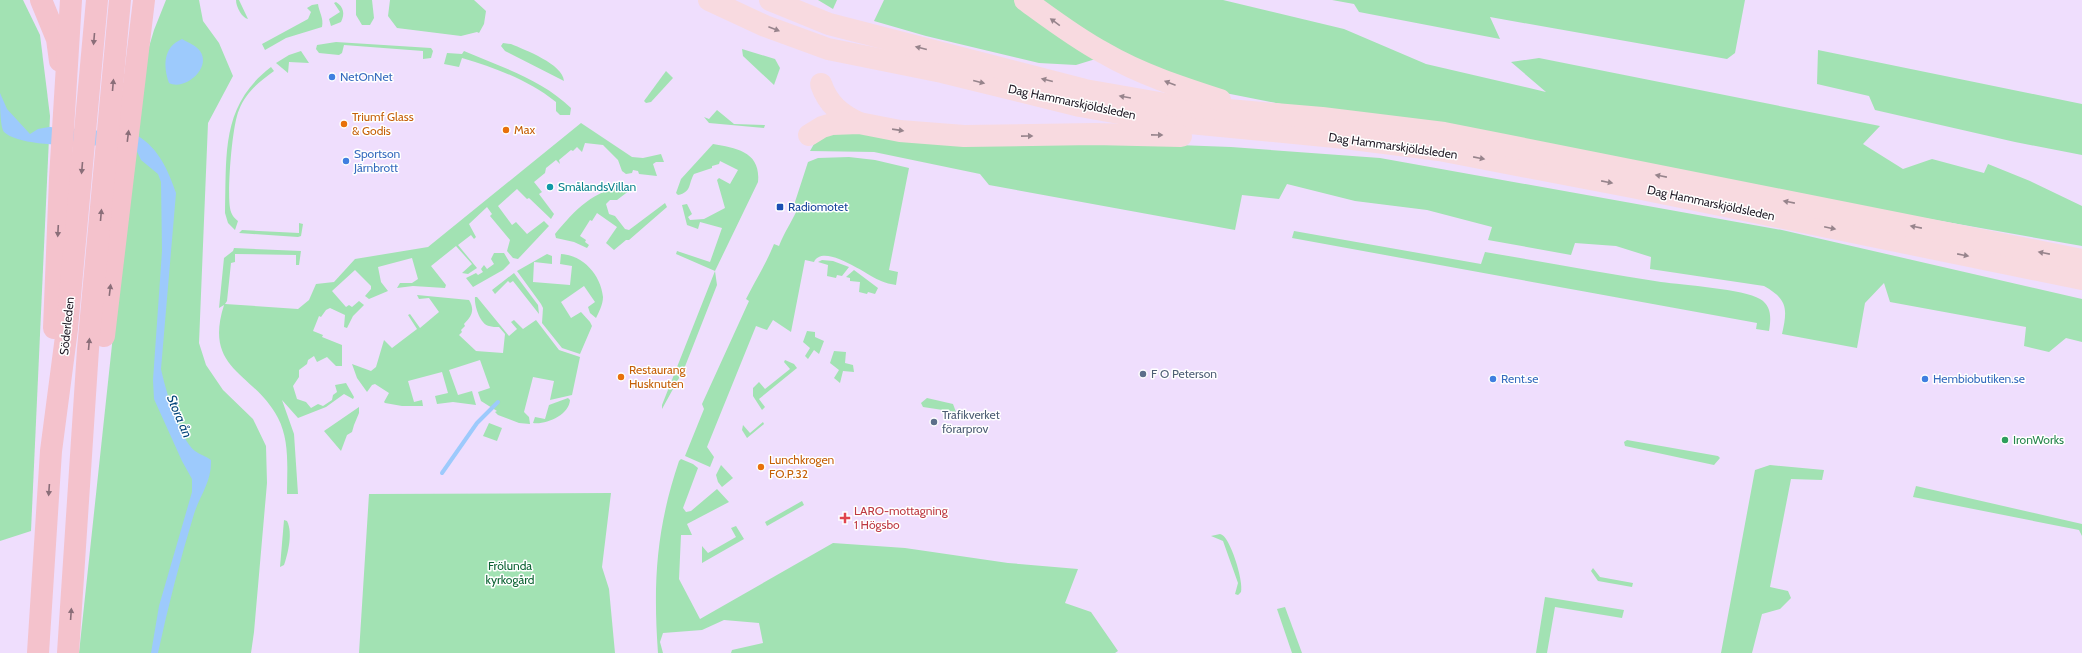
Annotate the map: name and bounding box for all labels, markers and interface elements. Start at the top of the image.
one-way arrow [1050,18,1061,26]
one-way arrow [768,27,780,33]
one-way arrow [90,33,97,45]
one-way arrow [915,45,927,51]
place label: NetOnNet [340,69,393,84]
marker: NetOnNet [327,72,337,82]
one-way arrow [1041,77,1053,83]
one-way arrow [109,79,116,91]
one-way arrow [973,79,986,85]
one-way arrow [1163,79,1175,85]
street label: Dag Hammarskjöldsleden [1007,81,1138,122]
one-way arrow [1119,93,1131,99]
place label: Triumf Glass & Godis [352,109,414,138]
marker: Triumf Glass & Godis [339,119,349,129]
place label: Max [514,122,535,137]
marker: Max [501,125,511,135]
one-way arrow [891,127,904,133]
street label: Dag Hammarskjöldsleden [1328,129,1459,162]
one-way arrow [125,130,131,142]
one-way arrow [1151,132,1164,138]
one-way arrow [1021,133,1034,139]
place label: Sportson Järnbrott [353,146,401,175]
one-way arrow [1473,155,1485,161]
marker: Sportson Järnbrott [341,156,351,166]
one-way arrow [79,162,85,174]
one-way arrow [1655,173,1667,179]
place label: SmålandsVillan [558,179,636,194]
one-way arrow [1601,180,1613,186]
marker: SmålandsVillan [545,182,555,192]
street label: Dag Hammarskjöldsleden [1646,182,1777,223]
one-way arrow [1783,198,1795,204]
place label: Radiomotet [788,199,848,214]
marker: Radiomotet [775,202,785,212]
one-way arrow [97,209,104,221]
one-way arrow [1910,224,1922,230]
one-way arrow [54,225,61,237]
one-way arrow [1824,225,1836,231]
one-way arrow [2038,250,2050,256]
one-way arrow [1957,252,1969,258]
one-way arrow [107,284,113,296]
street label: Söderleden [56,296,77,356]
one-way arrow [86,338,92,350]
place label: Restaurang Husknuten [629,362,686,391]
place label: F O Peterson [1151,366,1217,381]
marker: F O Peterson [1138,369,1148,379]
place label: Rent.se [1501,371,1538,386]
place label: Hembiobutiken.se [1933,371,2025,386]
marker: Restaurang Husknuten [616,372,626,382]
marker: Rent.se [1488,374,1498,384]
marker: Hembiobutiken.se [1920,374,1930,384]
water label: Stora ån [164,392,196,440]
place label: Trafikverket förarprov [942,407,1000,436]
marker: Trafikverket förarprov [929,417,939,427]
place label: IronWorks [2013,432,2064,447]
marker: IronWorks [2000,435,2010,445]
place label: Lunchkrogen FO.P.32 [769,452,835,481]
marker: Lunchkrogen FO.P.32 [756,462,766,472]
one-way arrow [45,484,52,496]
place label: LARO-mottagning 1 Högsbo [854,503,949,532]
marker: LARO-mottagning 1 Högsbo [839,512,851,524]
park label: Frölunda kyrkogård [486,558,534,587]
one-way arrow [67,608,74,620]

